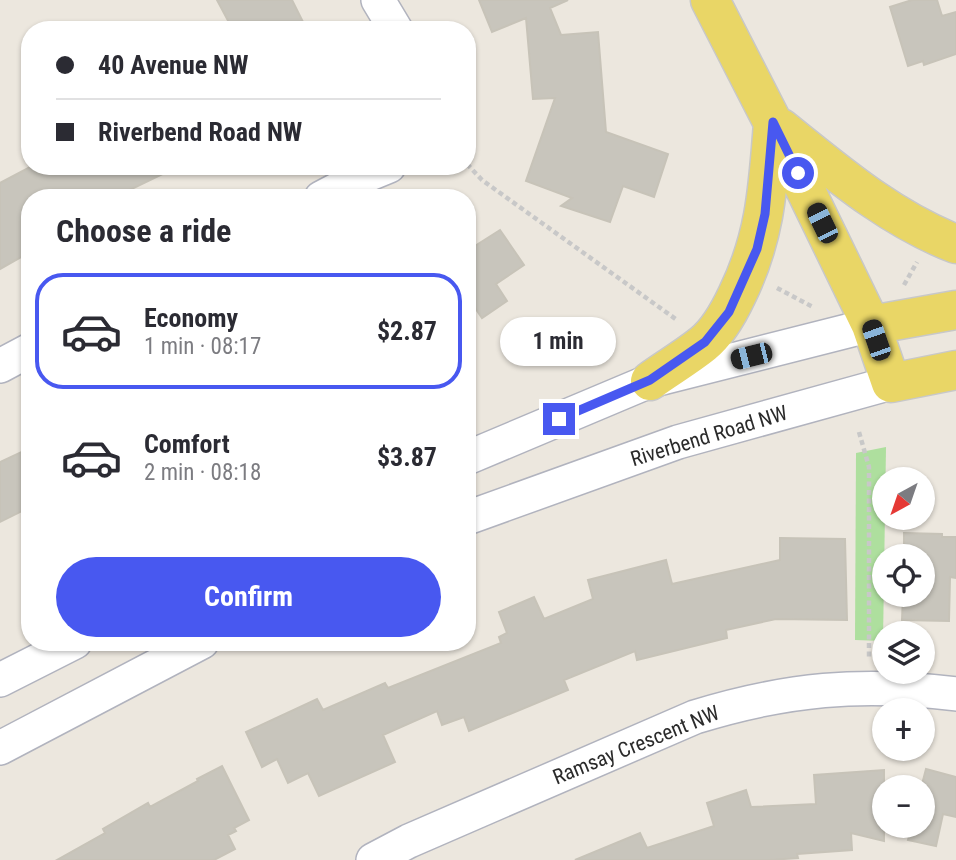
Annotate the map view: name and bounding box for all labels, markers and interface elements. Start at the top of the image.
text: 40 Avenue NW [98,50,249,80]
text: Riverbend Road NW [98,117,302,147]
route start [782,157,814,189]
car [804,200,841,246]
text: Choose a ride [56,212,231,250]
icon: car [60,300,123,363]
text: Economy [144,303,238,333]
text: $2.87 [377,316,437,346]
car [860,317,893,363]
callout: 1 min [501,318,617,366]
text: 1 min [532,328,584,355]
text: 1 min · 08:17 [144,333,261,360]
car [729,341,774,371]
street label: Riverbend Road NW [628,401,790,471]
route end [543,403,575,435]
icon: car [60,426,123,489]
text: Comfort [144,429,230,459]
text: $3.87 [377,442,437,472]
text: 2 min · 08:18 [144,459,261,486]
north arrow [872,467,934,530]
map controls [872,467,935,838]
button: locate [872,544,935,607]
button: Confirm [56,557,441,637]
button: layers [872,621,935,684]
button: + [872,698,935,761]
street label: Ramsay Crescent NW [549,701,723,789]
button: − [872,775,935,838]

